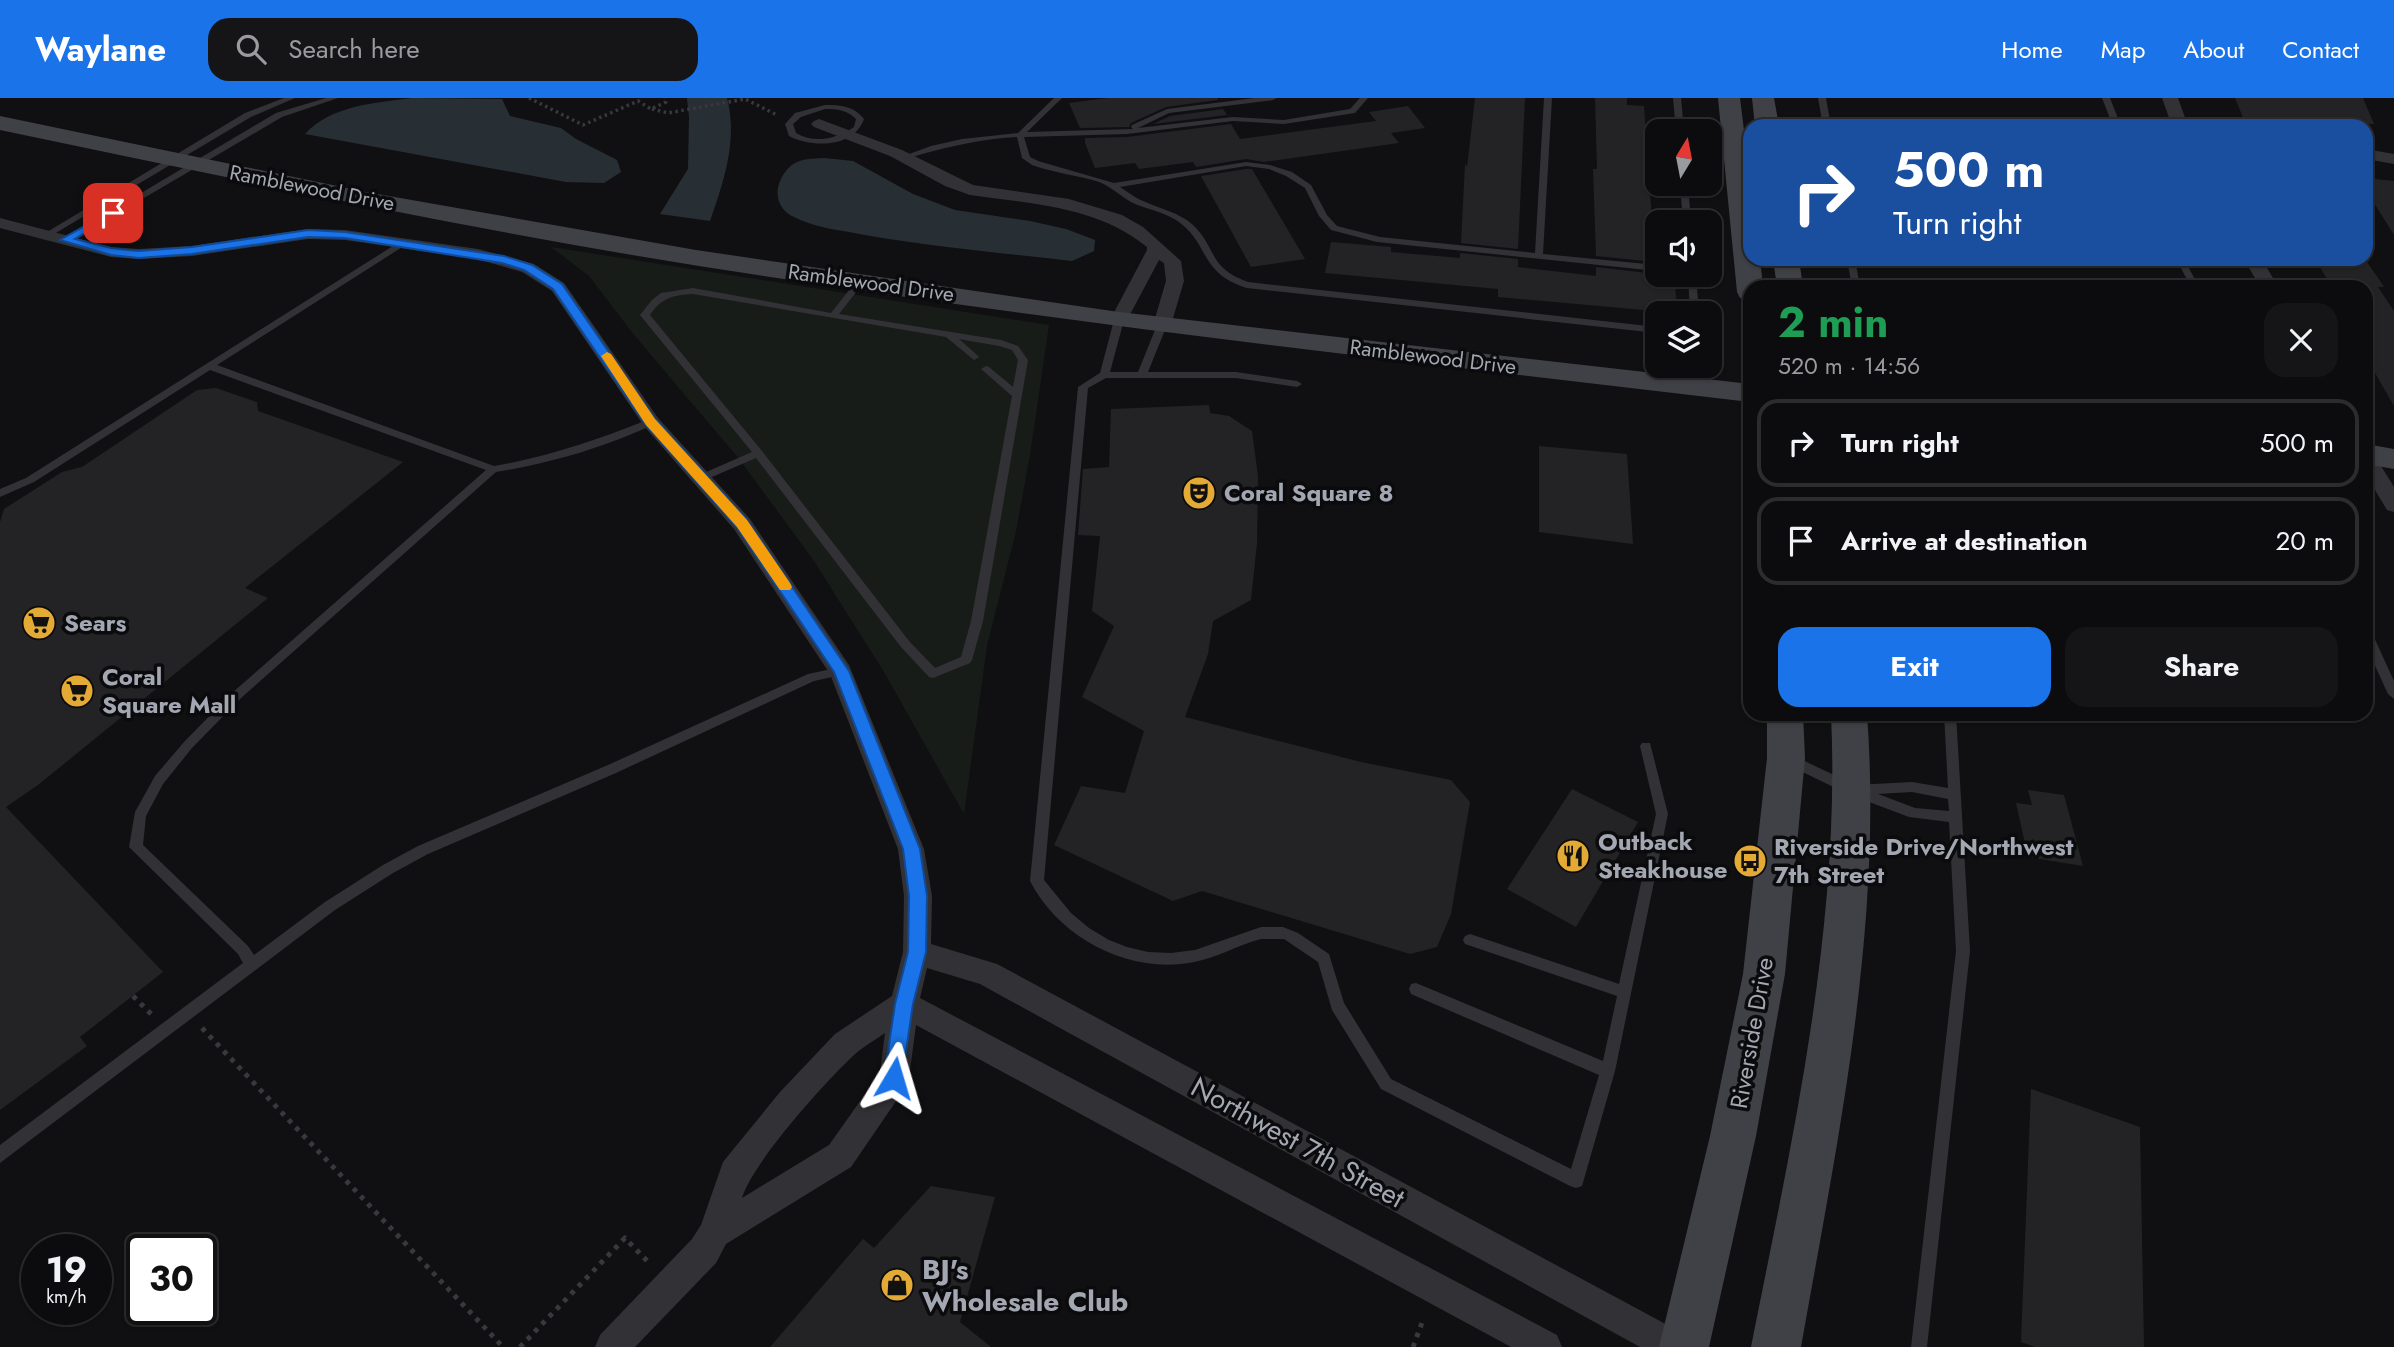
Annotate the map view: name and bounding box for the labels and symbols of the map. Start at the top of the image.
north arrow [1645,119,1722,196]
street label: Ramblewood Drive [227,157,397,219]
pin [83,183,143,243]
street label: Ramblewood Drive [786,256,956,310]
street label: Ramblewood Drive [1348,332,1518,382]
theatre icon: Coral Square 8 [1180,474,1218,512]
place label: Coral Square 8 [1224,475,1394,510]
supermarket icon: Sears [20,604,58,642]
place label: Sears [64,605,127,640]
place label: Coral Square Mall [102,659,236,722]
supermarket icon: Coral Square Mall [58,672,96,710]
place label: Outback Steakhouse [1598,824,1727,887]
place label: Riverside Drive/Northwest 7th Street [1774,829,2074,892]
restaurant icon: Outback Steakhouse [1554,837,1592,875]
bus stop icon: Riverside Drive/Northwest 7th Street [1731,842,1769,880]
street label: Riverside Drive [1721,955,1782,1111]
position arrow [857,1041,931,1115]
street label: Northwest 7th Street [1183,1067,1412,1218]
speed limit sign: 30 [126,1234,217,1325]
place label: BJ's Wholesale Club [922,1249,1128,1322]
shop icon: BJ's Wholesale Club [878,1266,916,1304]

